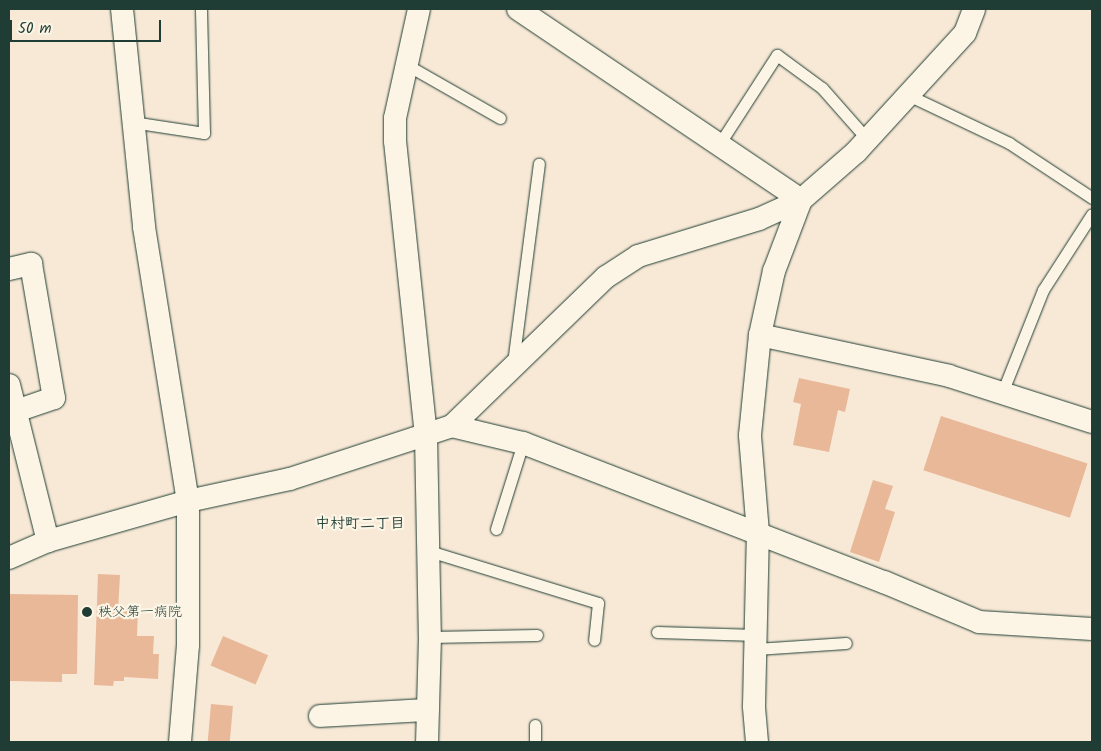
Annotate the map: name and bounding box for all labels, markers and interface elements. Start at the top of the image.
scale bar [12,10,164,42]
text: 50 m [18,17,52,41]
district label: 中村町二丁目 [315,516,405,534]
place label: 秩父第一病院 [98,604,182,620]
marker: 秩父第一病院 [80,605,94,619]

